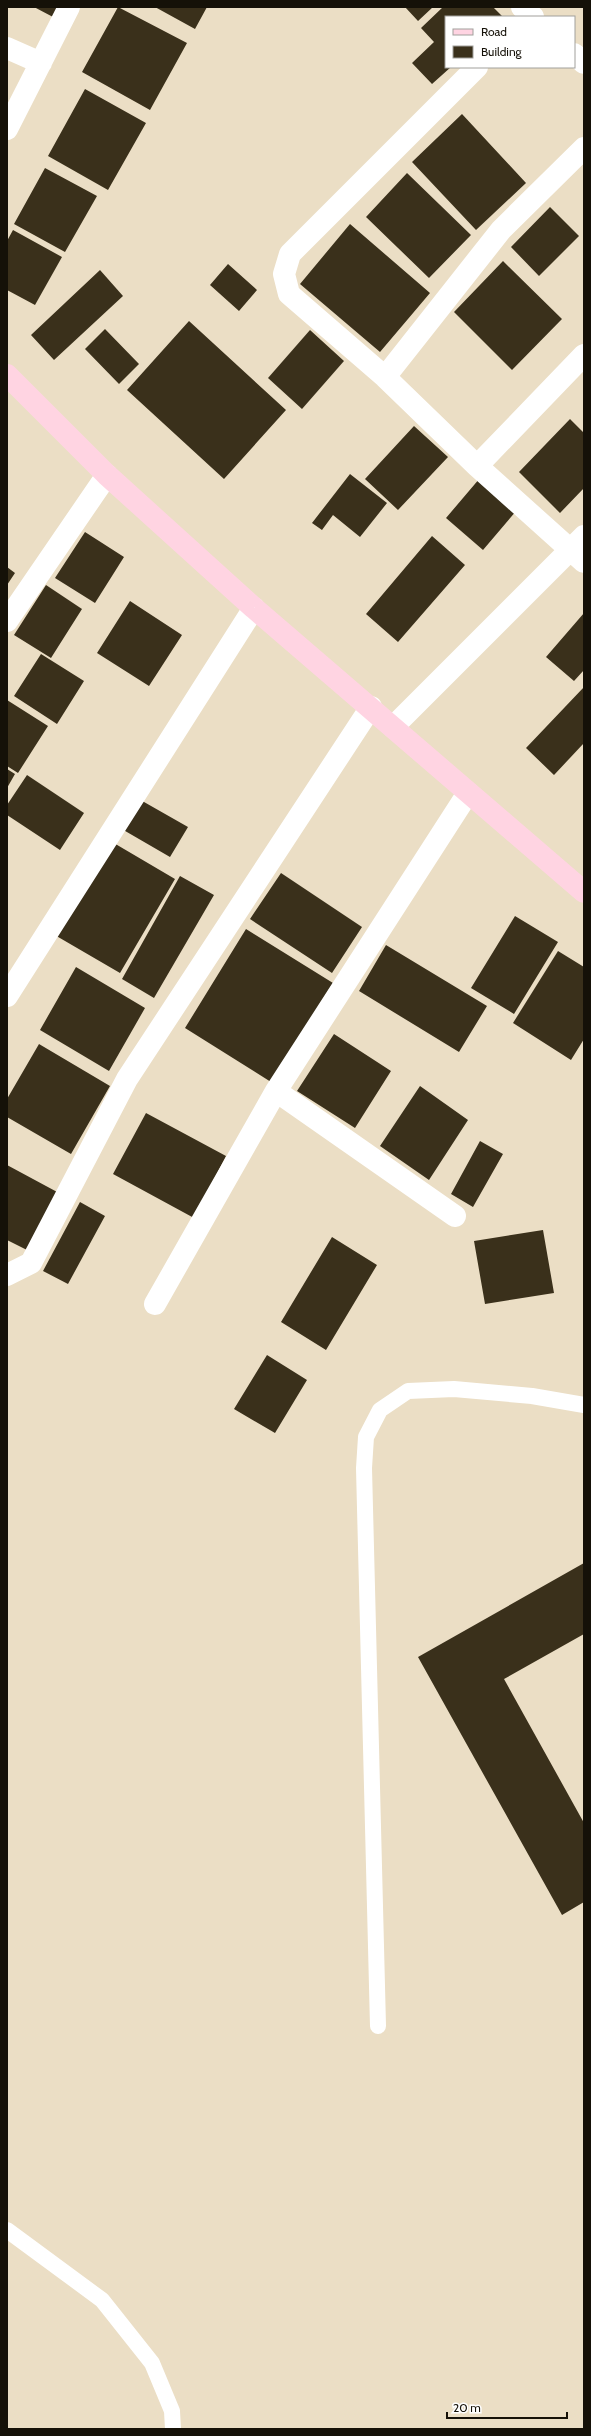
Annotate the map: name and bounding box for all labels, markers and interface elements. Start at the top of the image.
legend [445,16,575,68]
text: Road [481,24,507,39]
text: Building [481,44,523,59]
scale bar [447,2394,567,2420]
text: 20 m [453,2400,481,2415]

